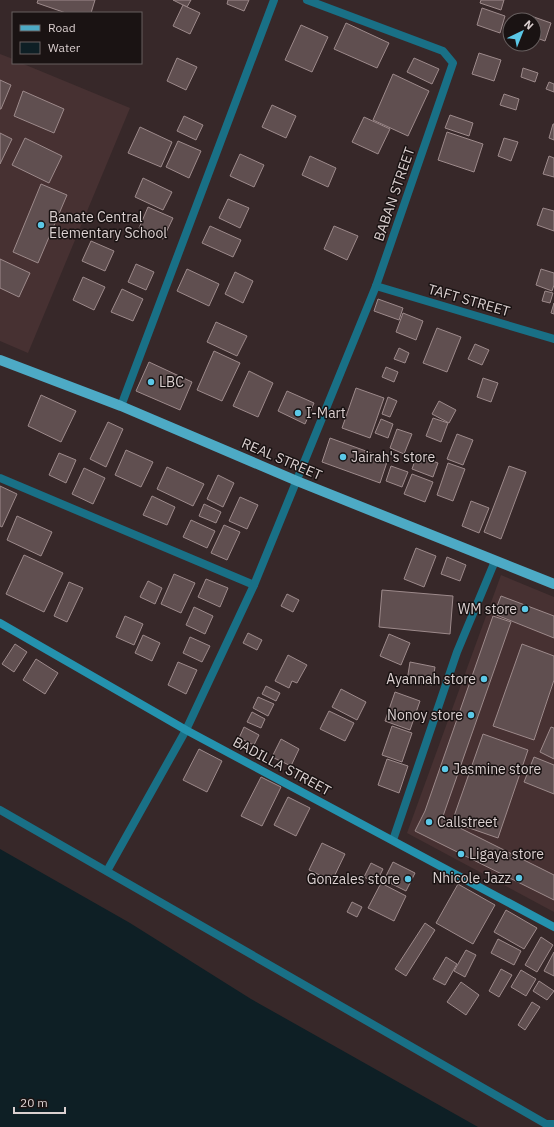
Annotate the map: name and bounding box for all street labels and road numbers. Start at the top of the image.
street label: BABAN STREET [369,145,419,243]
street label: TAFT STREET [426,280,512,320]
street label: REAL STREET [239,434,325,484]
street label: BADILLA STREET [230,733,334,799]

